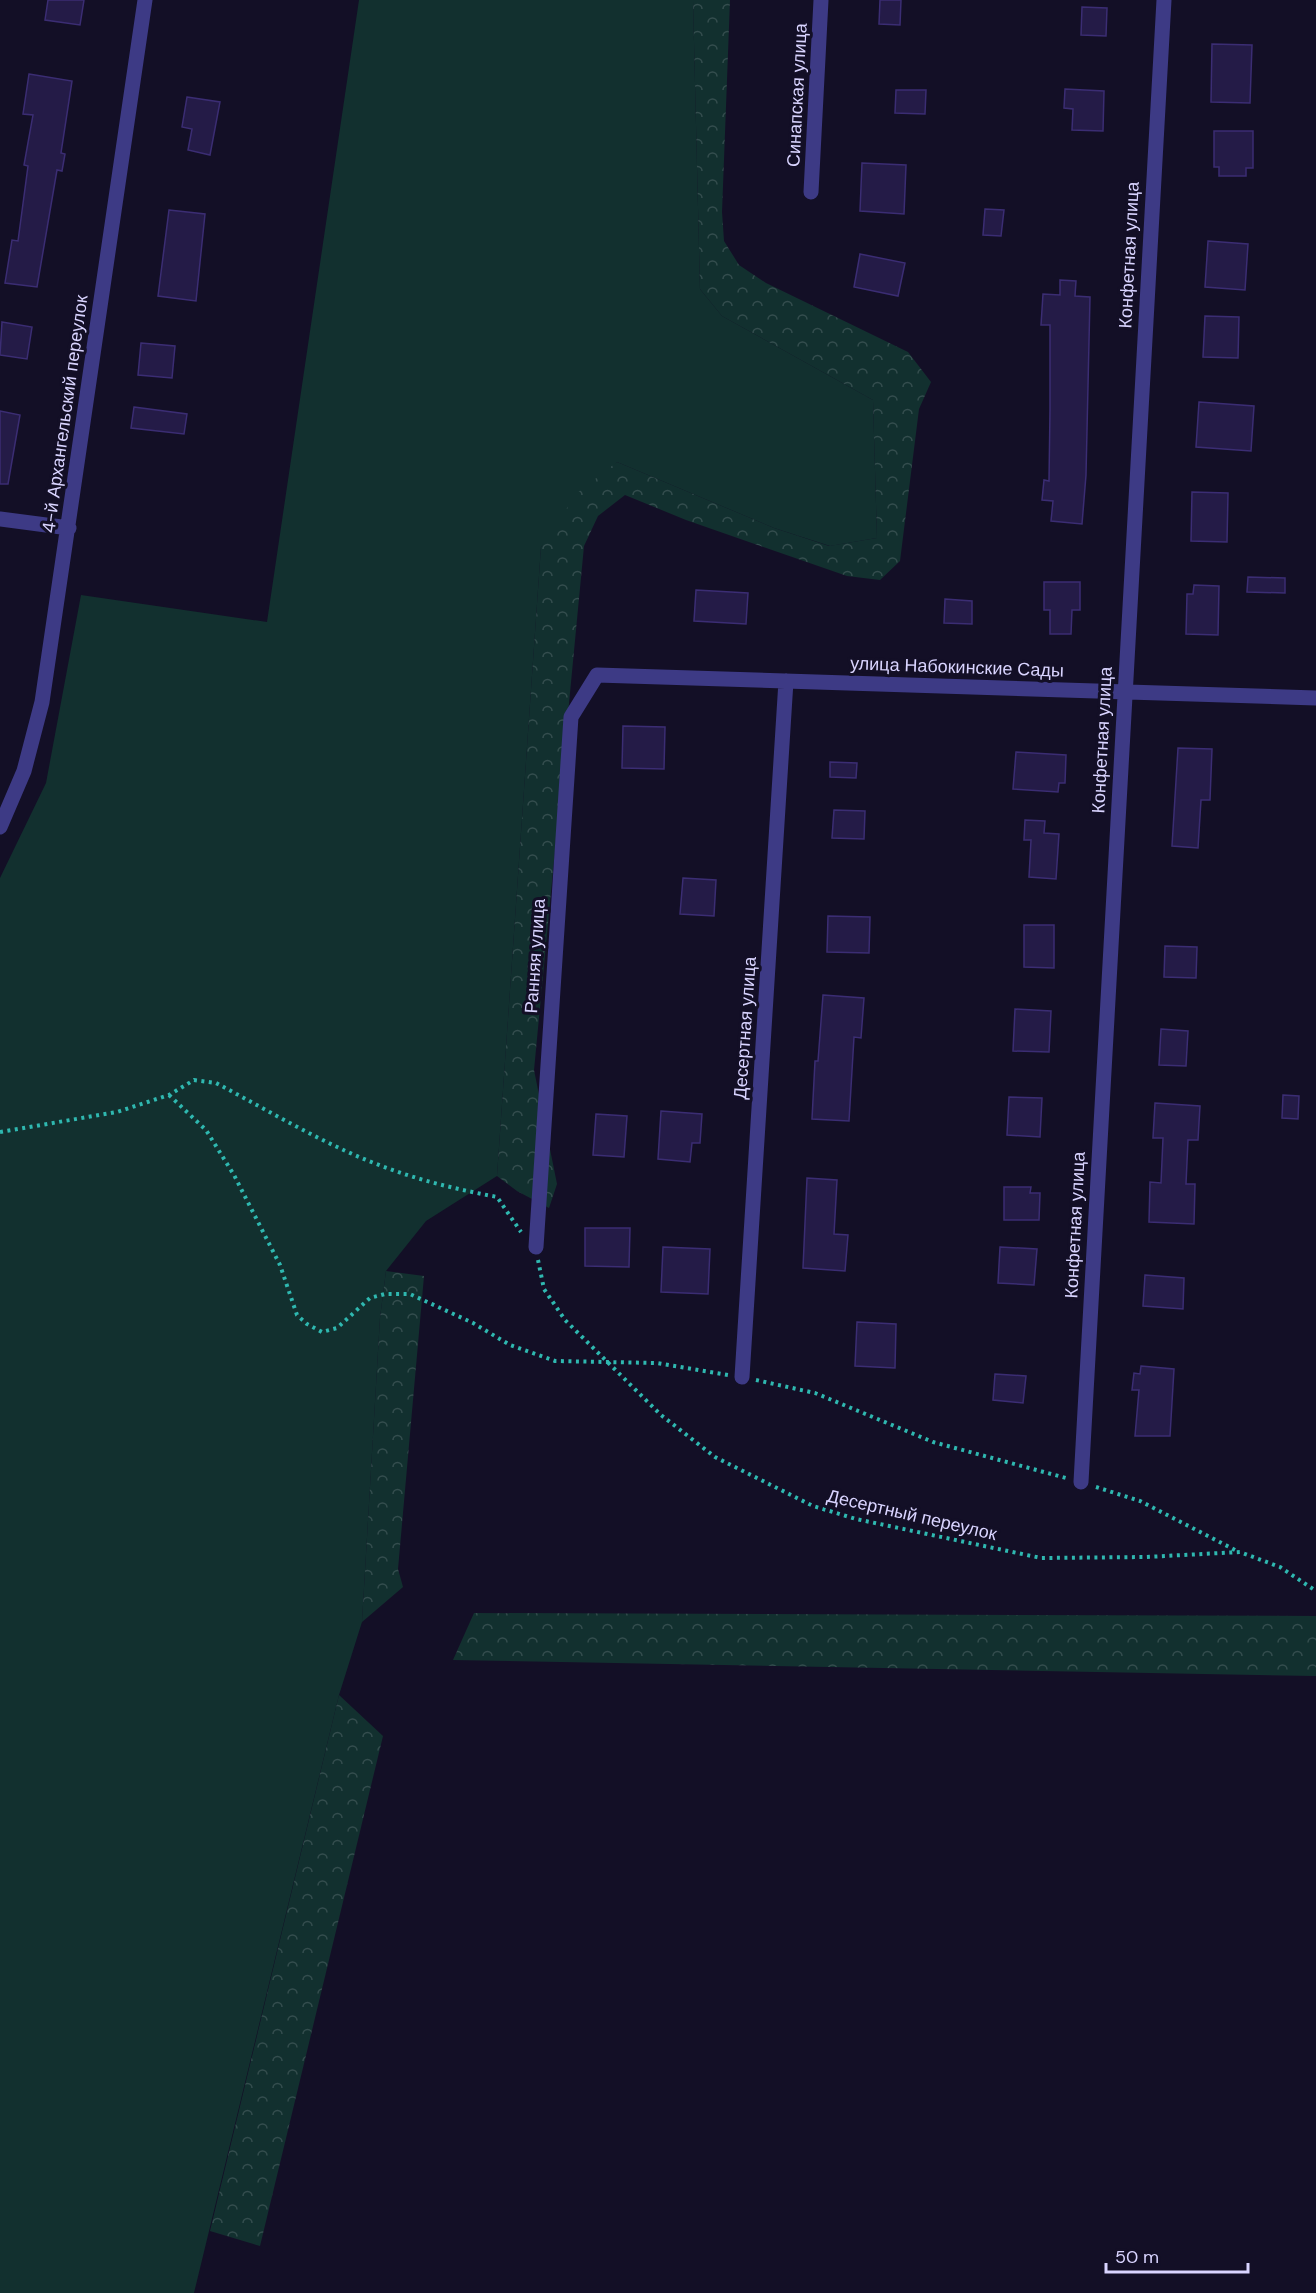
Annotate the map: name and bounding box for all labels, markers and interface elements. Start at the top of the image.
street label: Синапская улица [781,21,813,168]
street label: Конфетная улица [1113,180,1145,329]
street label: 4-й Архангельский переулок [36,293,94,535]
street label: улица Набокинские Сады [850,651,1064,683]
street label: Конфетная улица [1086,665,1118,814]
street label: Ранняя улица [519,897,551,1014]
street label: Десертная улица [728,955,762,1100]
street label: Конфетная улица [1059,1150,1091,1299]
street label: Десертный переулок [825,1484,999,1546]
scale bar [1106,2236,1248,2274]
text: 50 m [1115,2245,1159,2269]

